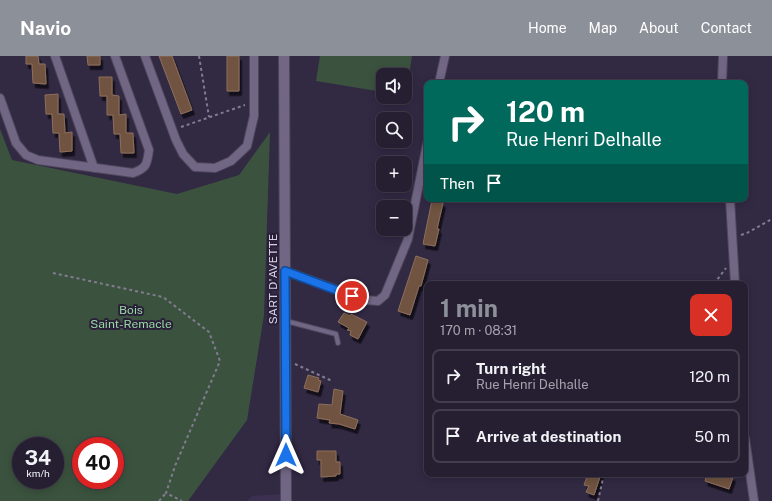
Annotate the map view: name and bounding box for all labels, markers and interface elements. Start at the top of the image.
text: Navio [20,17,71,39]
text: Home [528,20,567,36]
text: Map [589,20,617,36]
text: About [639,20,679,36]
text: Contact [701,20,752,36]
map controls [376,68,412,236]
button: sound [376,68,412,104]
text: 120 m [506,95,585,128]
icon: right [440,96,492,148]
button: search [376,112,412,148]
text: Rue Henri Delhalle [506,129,662,150]
button: + [376,156,412,192]
icon: arrive [483,172,505,194]
text: Then [440,175,475,192]
button: − [376,200,412,236]
street label: SART D'AVETTE [266,234,280,324]
pin [335,279,369,313]
icon: arrive [341,285,363,307]
text: 1 min [440,294,498,322]
button: close [690,294,732,336]
park label: Bois Saint-Remacle [90,303,172,331]
text: 170 m · 08:31 [440,323,517,338]
text: Turn right [476,360,546,377]
icon: right [442,365,464,387]
text: 120 m [689,368,730,385]
text: Rue Henri Delhalle [476,377,589,392]
icon: arrive [442,425,464,447]
text: Arrive at destination [476,428,621,445]
text: 50 m [695,428,730,445]
position arrow [265,434,307,476]
speed limit sign: 40 [72,437,124,489]
text: 34 [25,446,51,470]
text: km/h [26,467,50,479]

